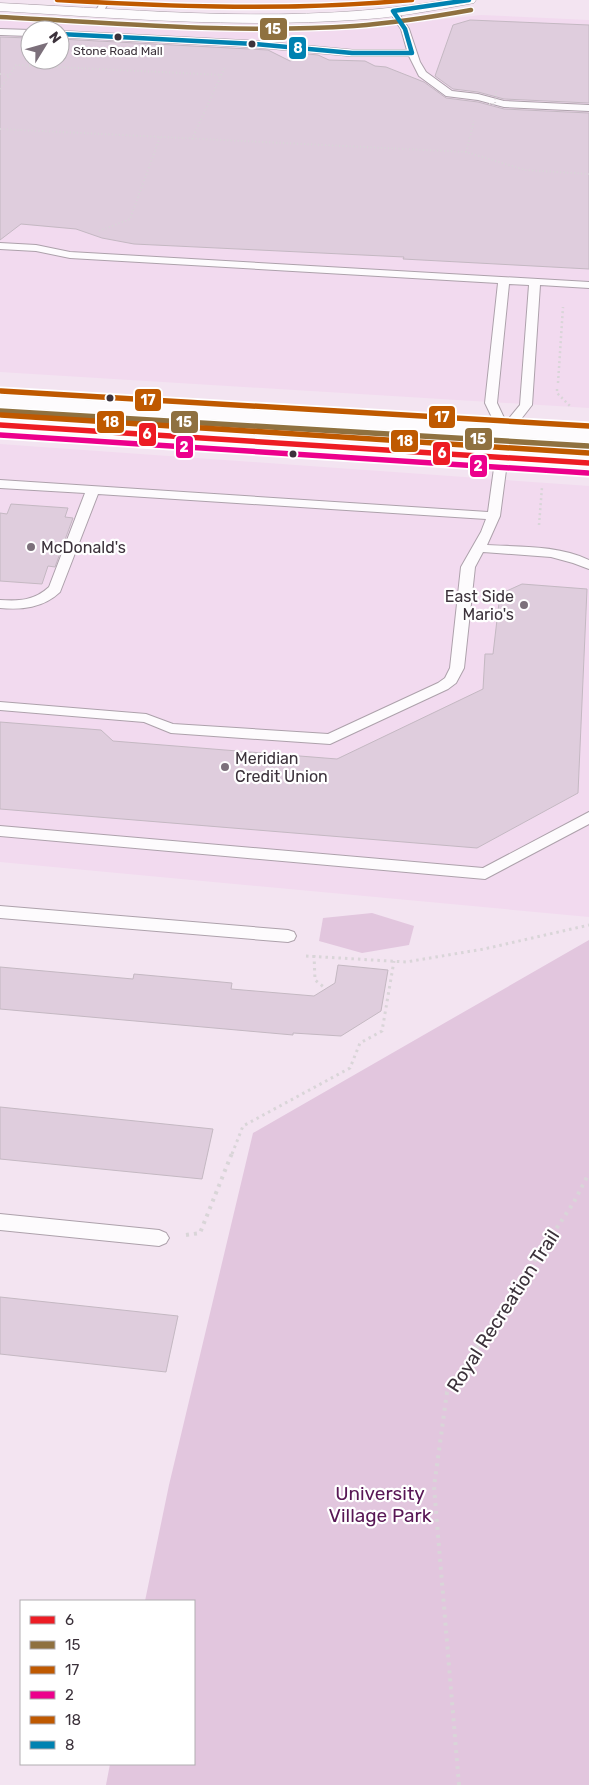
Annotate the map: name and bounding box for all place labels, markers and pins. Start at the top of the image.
marker: Stone Road Mall [113,32,123,42]
unlabelled marker [247,39,257,49]
place label: Stone Road Mall [73,44,163,58]
unlabelled marker [105,393,115,403]
unlabelled marker [288,449,298,459]
place label: McDonald's [41,538,126,557]
marker: McDonald's [25,541,37,553]
place label: East Side Mario's [445,587,514,624]
marker: East Side Mario's [518,599,530,611]
place label: Meridian Credit Union [235,749,328,786]
marker: Meridian Credit Union [219,761,231,773]

